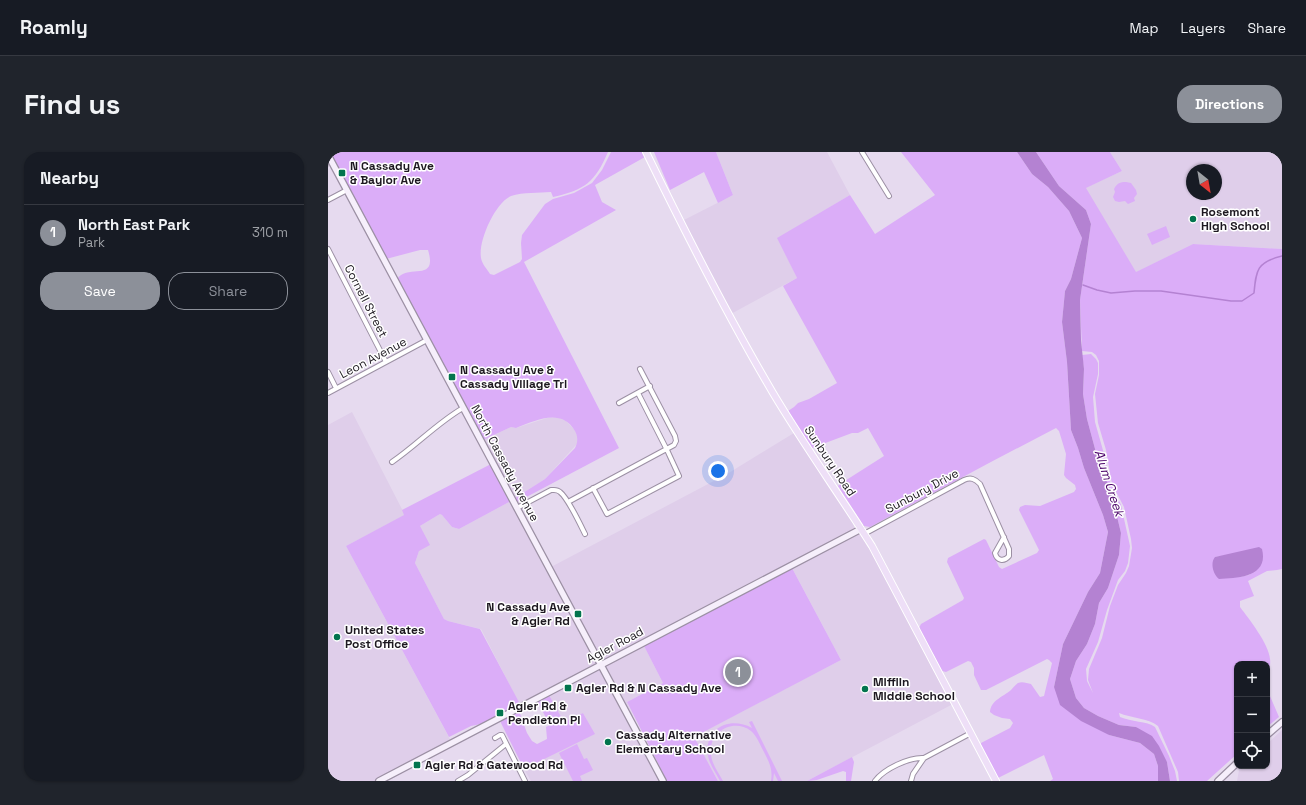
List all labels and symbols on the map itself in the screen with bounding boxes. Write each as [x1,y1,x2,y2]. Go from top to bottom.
place label: N Cassady Ave & Baylor Ave [350,158,434,188]
north arrow [1186,164,1222,200]
marker: N Cassady Ave & Baylor Ave [337,168,347,178]
place label: Rosemont High School [1201,204,1270,234]
marker: Rosemont High School [1188,214,1198,224]
street label: Cornell Street [341,262,391,340]
street label: Leon Avenue [337,334,409,382]
place label: N Cassady Ave & Cassady Village Trl [460,362,567,392]
marker: N Cassady Ave & Cassady Village Trl [447,372,457,382]
street label: North Cassady Avenue [467,402,543,524]
street label: Sunbury Road [801,423,859,499]
water label: Alum Creek [1091,448,1129,521]
your location [708,461,728,481]
street label: Sunbury Drive [883,465,961,517]
place label: N Cassady Ave & Agler Rd [486,599,570,629]
marker: N Cassady Ave & Agler Rd [573,609,583,619]
place label: United States Post Office [345,622,424,652]
street label: Agler Road [584,623,646,667]
marker: United States Post Office [332,632,342,642]
pin: 1 [725,657,751,687]
place label: Mifflin Middle School [873,674,955,704]
place label: Agler Rd & N Cassady Ave [576,680,722,696]
marker: Agler Rd & N Cassady Ave [563,683,573,693]
marker: Mifflin Middle School [860,684,870,694]
place label: Agler Rd & Pendleton Pl [508,698,580,728]
marker: Agler Rd & Pendleton Pl [495,708,505,718]
place label: Cassady Alternative Elementary School [616,727,732,757]
marker: Cassady Alternative Elementary School [603,737,613,747]
place label: Agler Rd & Gatewood Rd [425,757,563,773]
marker: Agler Rd & Gatewood Rd [412,760,422,770]

